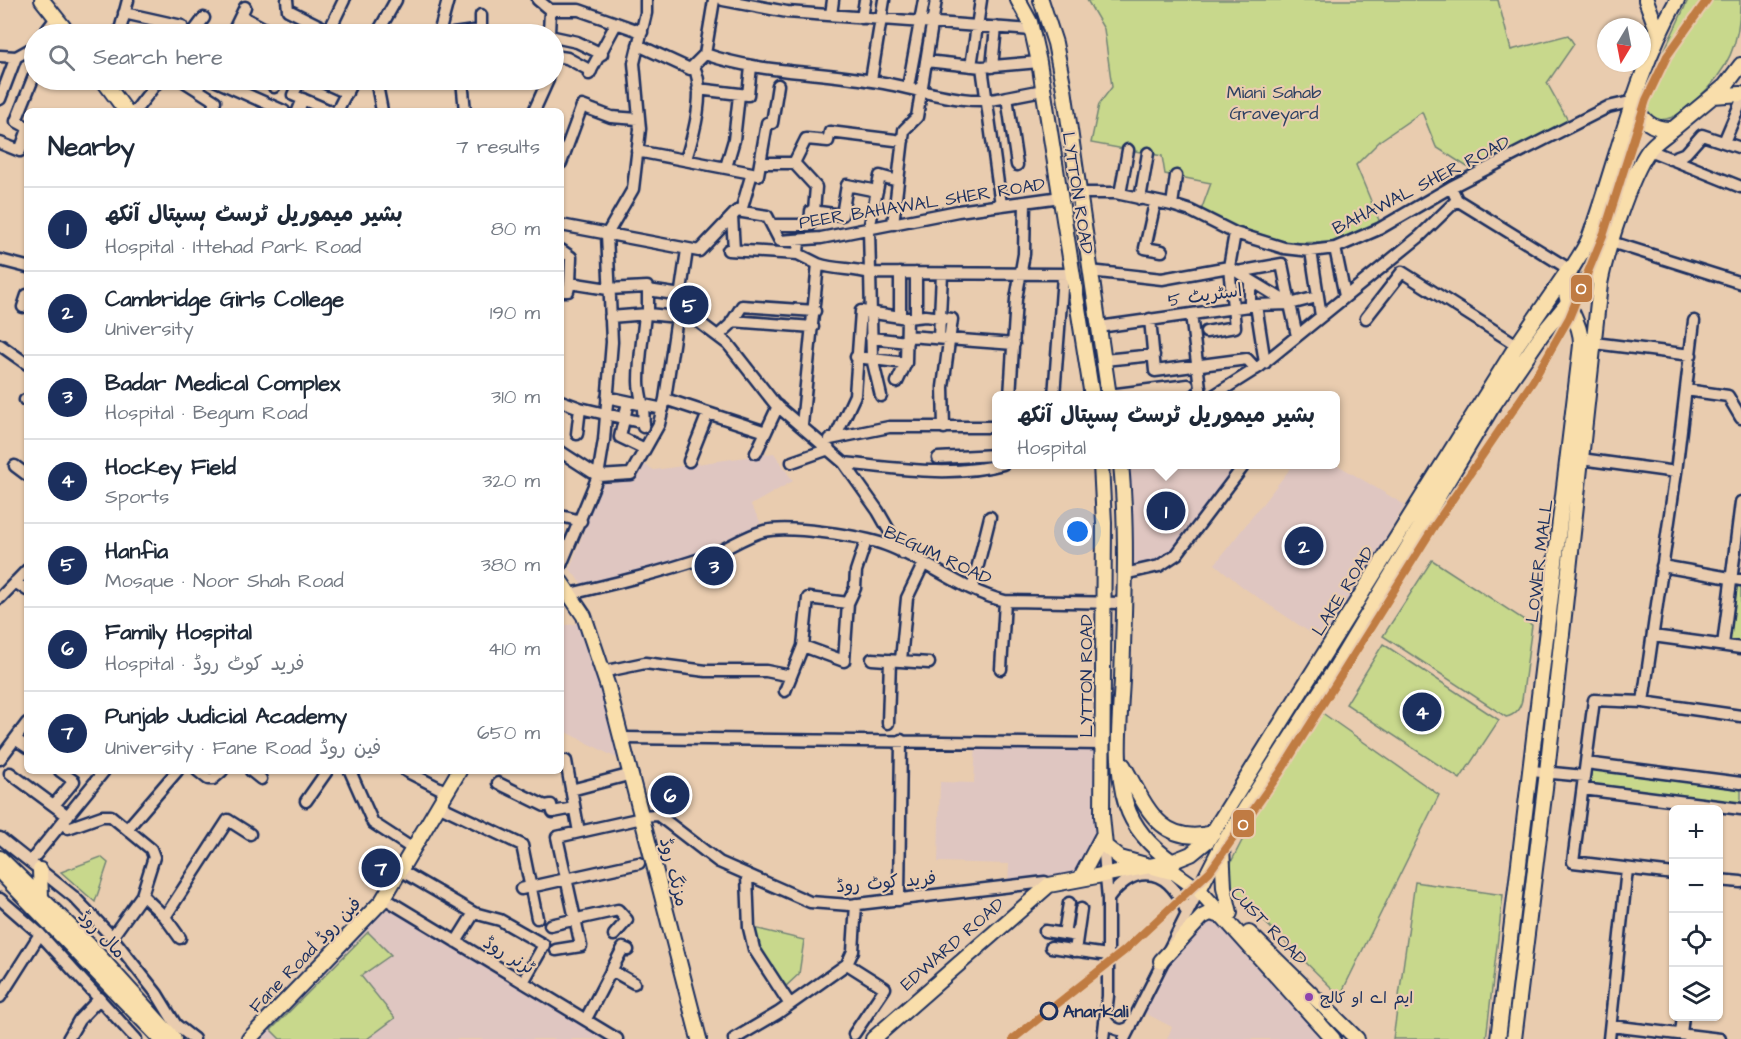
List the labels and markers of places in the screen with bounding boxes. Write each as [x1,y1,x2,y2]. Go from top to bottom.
pin: 5 [670,282,708,328]
pin: 1 [1146,488,1186,534]
pin: 2 [1284,524,1324,568]
pin: 3 [694,544,734,588]
pin: 4 [1402,690,1442,734]
pin: 6 [650,772,690,818]
pin: 7 [362,846,400,890]
place label: ایم اے او کالج [1320,987,1413,1010]
marker: ایم اے او کالج [1303,991,1315,1003]
place label: Anarkali [1063,999,1129,1024]
marker: Anarkali [1040,1002,1058,1020]

